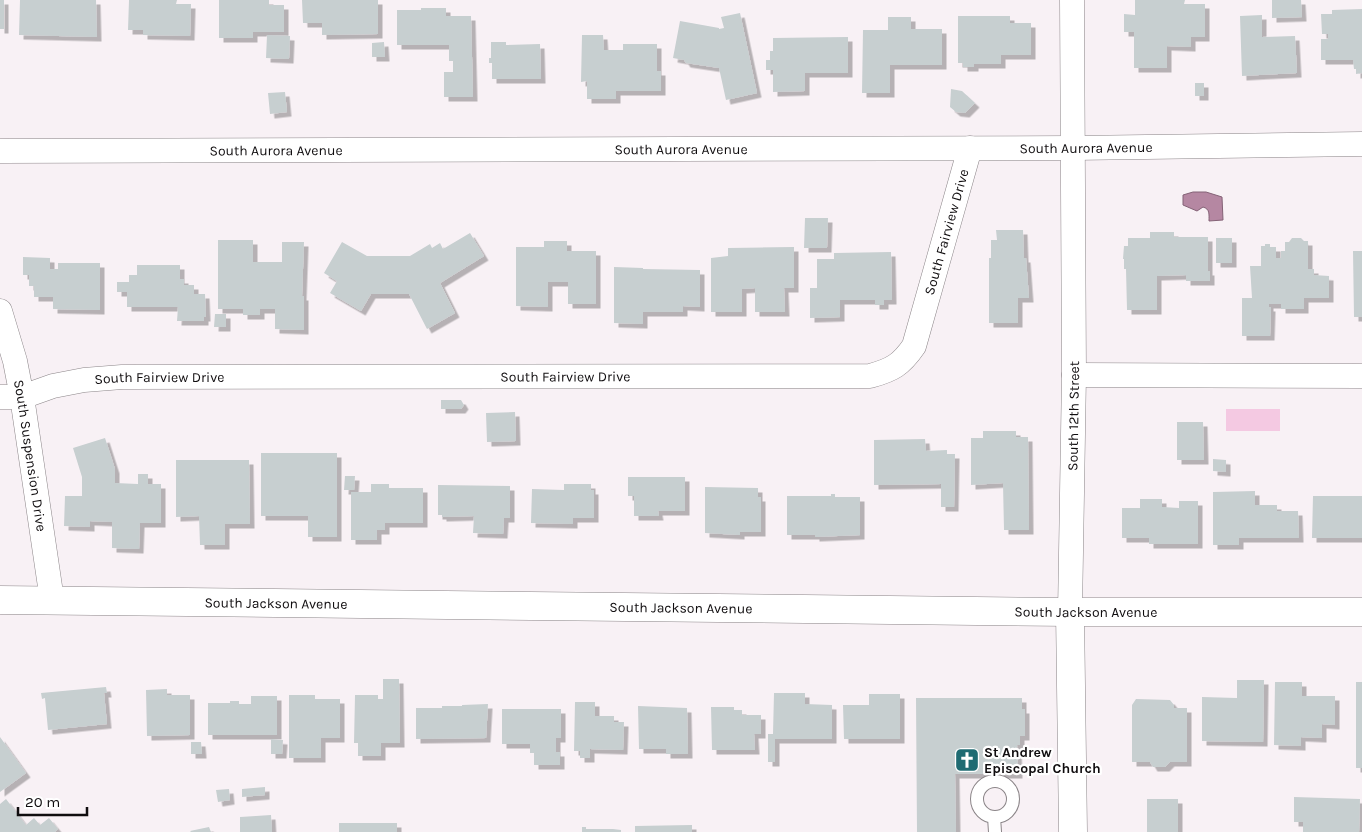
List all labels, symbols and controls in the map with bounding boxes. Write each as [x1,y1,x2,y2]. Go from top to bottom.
street label: South Aurora Avenue [1019,138,1153,157]
street label: South Aurora Avenue [614,140,748,158]
street label: South Aurora Avenue [209,142,343,159]
street label: South Fairview Drive [920,167,972,297]
street label: South 12th Street [1064,361,1083,471]
street label: South Fairview Drive [94,368,225,388]
street label: South Fairview Drive [500,368,631,385]
street label: South Suspension Drive [10,378,50,533]
street label: South Jackson Avenue [204,594,348,612]
street label: South Jackson Avenue [609,598,753,617]
street label: South Jackson Avenue [1014,603,1157,621]
place label: St Andrew Episcopal Church [984,744,1101,777]
church icon: St Andrew Episcopal Church [954,747,980,773]
scale bar [18,784,86,816]
text: 20 m [25,793,60,811]

